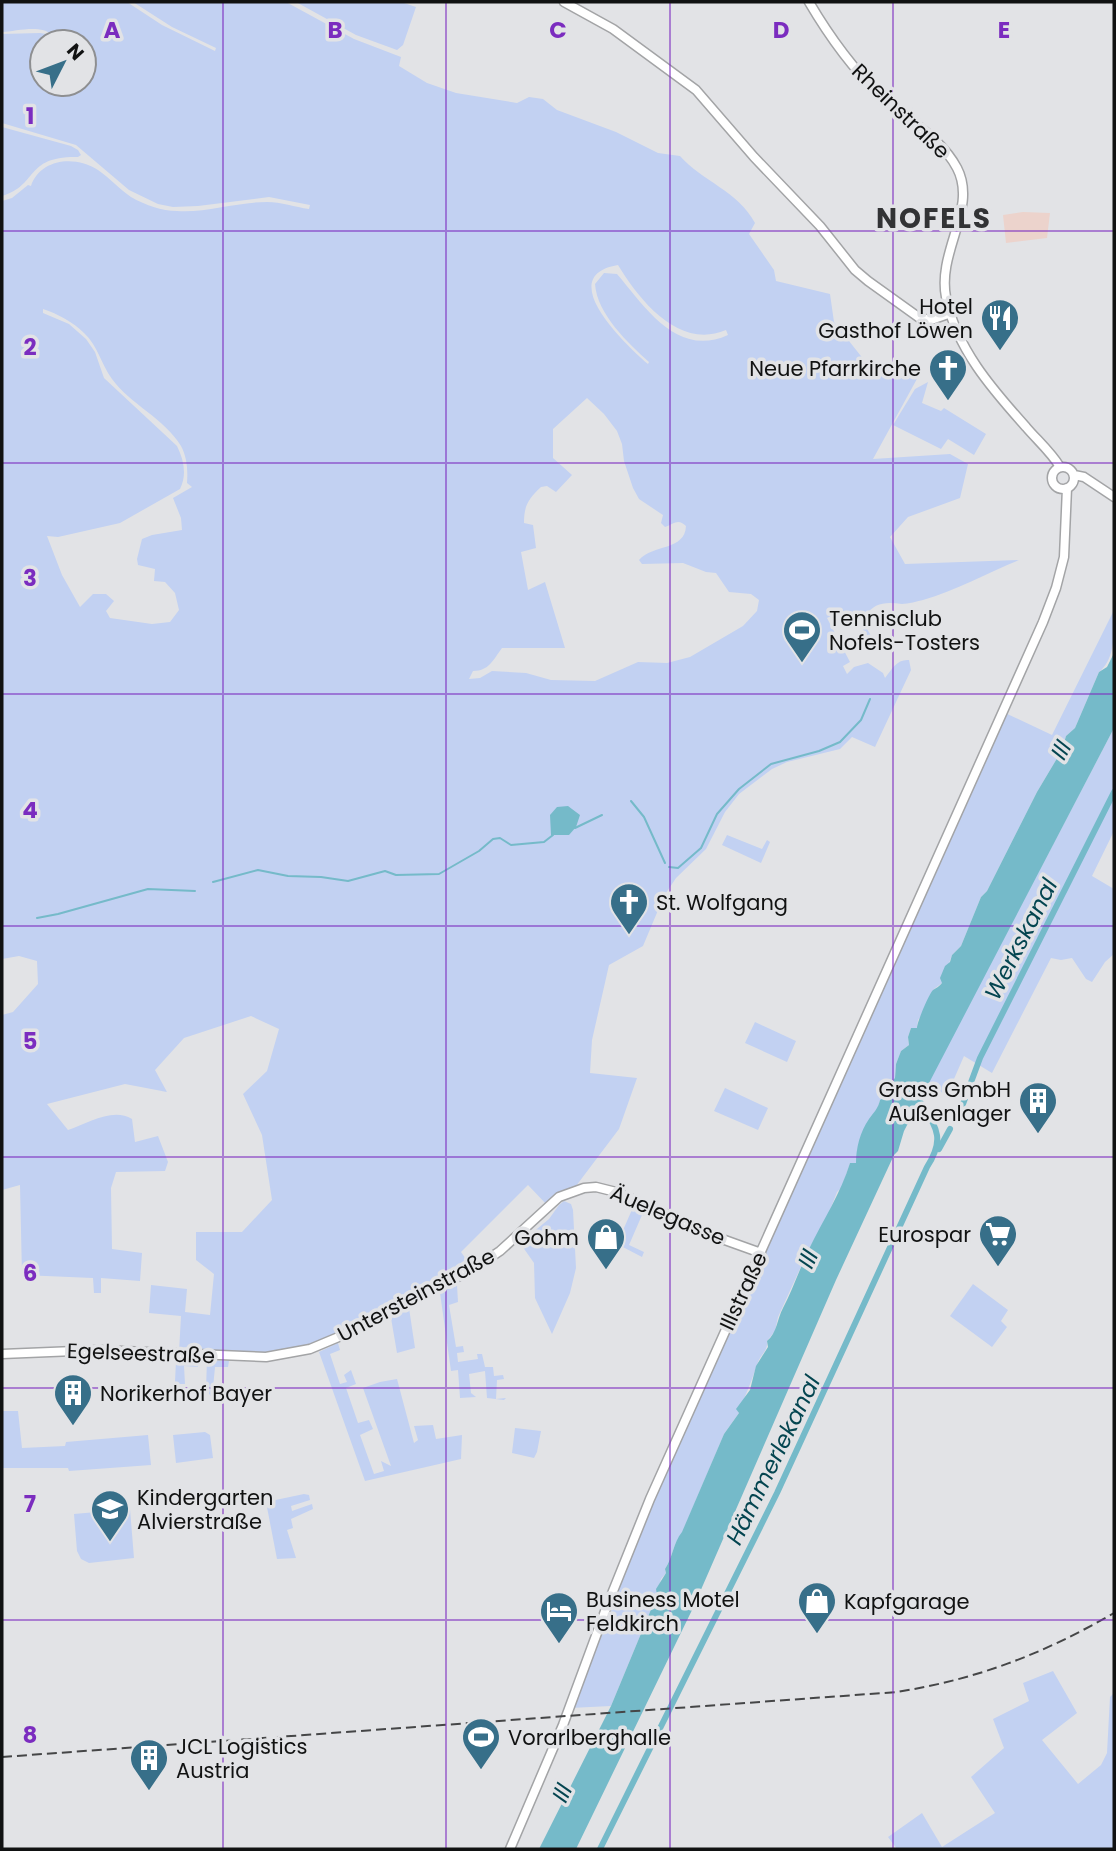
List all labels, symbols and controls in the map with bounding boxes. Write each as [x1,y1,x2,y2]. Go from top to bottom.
text: A [104,14,121,46]
text: B [327,14,343,46]
text: C [549,14,567,46]
text: D [773,14,789,46]
text: E [998,14,1010,46]
north arrow [28,28,98,98]
text: N [60,38,90,66]
street label: Rheinstraße [846,57,956,165]
text: 1 [26,100,34,132]
district label: NOFELS [876,199,992,238]
place label: Hotel Gasthof Löwen [818,292,973,345]
restaurant icon: Hotel Gasthof Löwen [979,297,1021,352]
text: 2 [23,331,37,363]
church icon: Neue Pfarrkirche [927,347,969,402]
place label: Neue Pfarrkirche [749,354,921,383]
text: 3 [23,562,37,594]
place label: Tennisclub Nofels-Tosters [829,604,980,657]
sports icon: Tennisclub Nofels-Tosters [781,609,823,664]
water label: Ill [1043,735,1079,765]
text: 4 [22,794,38,826]
water label: Werkskanal [977,872,1065,1005]
church icon: St. Wolfgang [608,881,650,936]
place label: St. Wolfgang [656,888,788,917]
text: 5 [23,1025,37,1057]
place label: Grass GmbH Außenlager [878,1075,1011,1128]
building icon: Grass GmbH Außenlager [1017,1080,1059,1135]
street label: Äuelegasse [606,1178,730,1252]
supermarket icon: Eurospar [977,1213,1019,1268]
shop icon: Gohm [585,1216,627,1271]
place label: Eurospar [878,1220,971,1249]
place label: Gohm [514,1223,579,1252]
street label: Untersteinstraße [332,1241,500,1349]
water label: Ill [790,1244,826,1273]
street label: Illstraße [712,1247,774,1335]
text: 6 [23,1257,37,1289]
street label: Egelseestraße [66,1336,216,1370]
water label: Hämmerlekanal [718,1370,828,1550]
building icon: Norikerhof Bayer [52,1372,94,1427]
place label: Norikerhof Bayer [100,1379,272,1408]
place label: Kindergarten Alvierstraße [137,1483,274,1536]
text: 7 [24,1488,36,1520]
school or university icon: Kindergarten Alvierstraße [89,1488,131,1543]
shop icon: Kapfgarage [796,1580,838,1635]
place label: Business Motel Feldkirch [586,1585,740,1638]
place label: Kapfgarage [844,1587,970,1616]
hotel icon: Business Motel Feldkirch [538,1590,580,1645]
sports icon: Vorarlberghalle [460,1716,502,1771]
text: 8 [23,1719,37,1751]
place label: Vorarlberghalle [508,1723,671,1752]
place label: JCL Logistics Austria [176,1732,307,1785]
building icon: JCL Logistics Austria [128,1737,170,1792]
water label: Ill [544,1778,580,1807]

